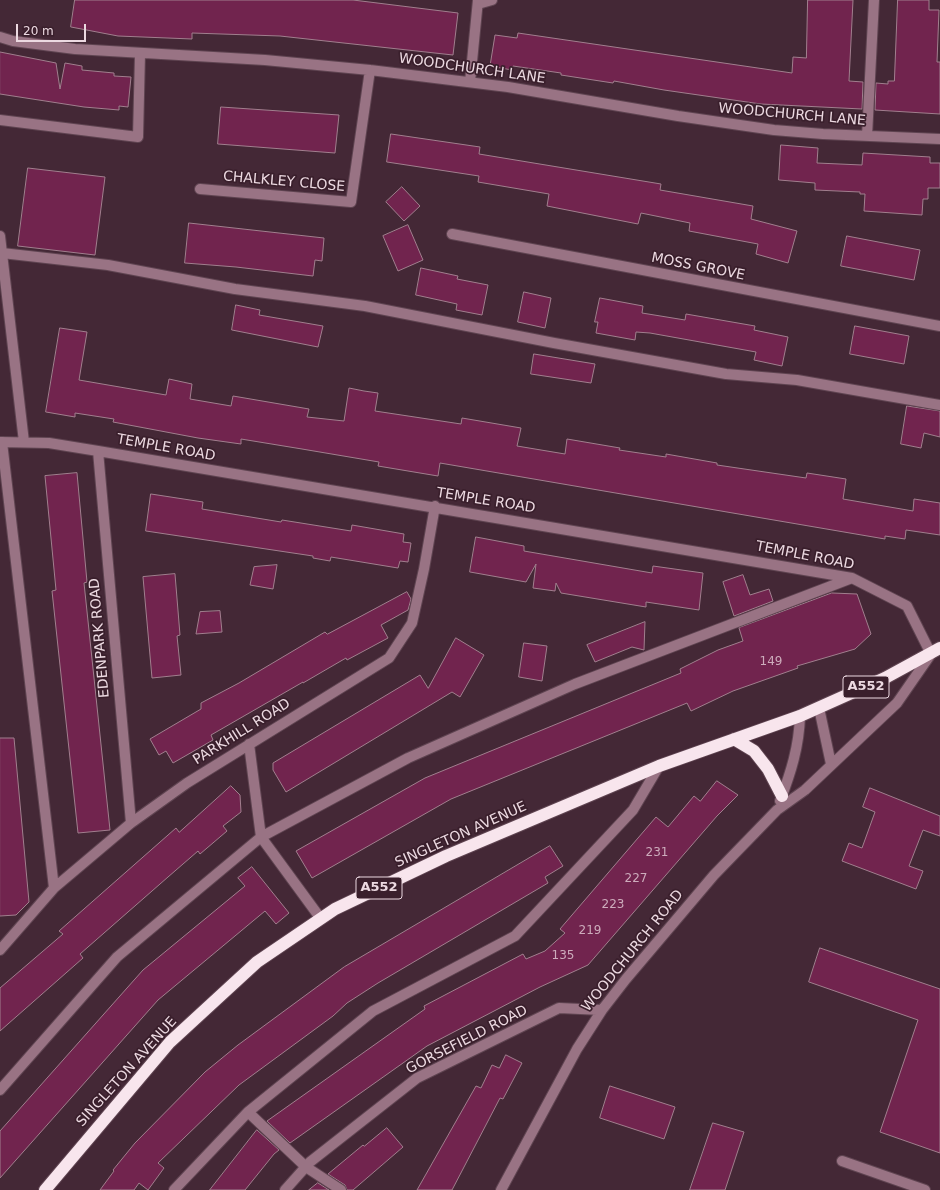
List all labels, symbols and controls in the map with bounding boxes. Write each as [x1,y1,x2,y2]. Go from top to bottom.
scale bar [18,16,88,42]
text: 20 m [23,24,54,38]
street label: WOODCHURCH LANE [398,50,546,88]
street label: WOODCHURCH LANE [718,100,866,130]
street label: CHALKLEY CLOSE [222,168,346,196]
street label: MOSS GROVE [650,250,746,284]
street label: TEMPLE ROAD [115,431,217,465]
street label: TEMPLE ROAD [435,485,537,517]
street label: TEMPLE ROAD [754,538,856,574]
street label: EDENPARK ROAD [86,577,114,699]
house number: 149 [760,655,782,669]
road number: A552 [843,676,889,698]
street label: PARKHILL ROAD [190,695,294,769]
street label: SINGLETON AVENUE [393,798,529,872]
house number: 231 [646,846,668,860]
house number: 227 [625,872,647,886]
road number: A552 [356,877,402,899]
street label: WOODCHURCH ROAD [579,887,687,1015]
house number: 223 [602,898,624,912]
house number: 219 [579,924,601,938]
house number: 135 [552,949,574,963]
street label: GORSEFIELD ROAD [403,1002,531,1078]
street label: SINGLETON AVENUE [73,1014,181,1130]

